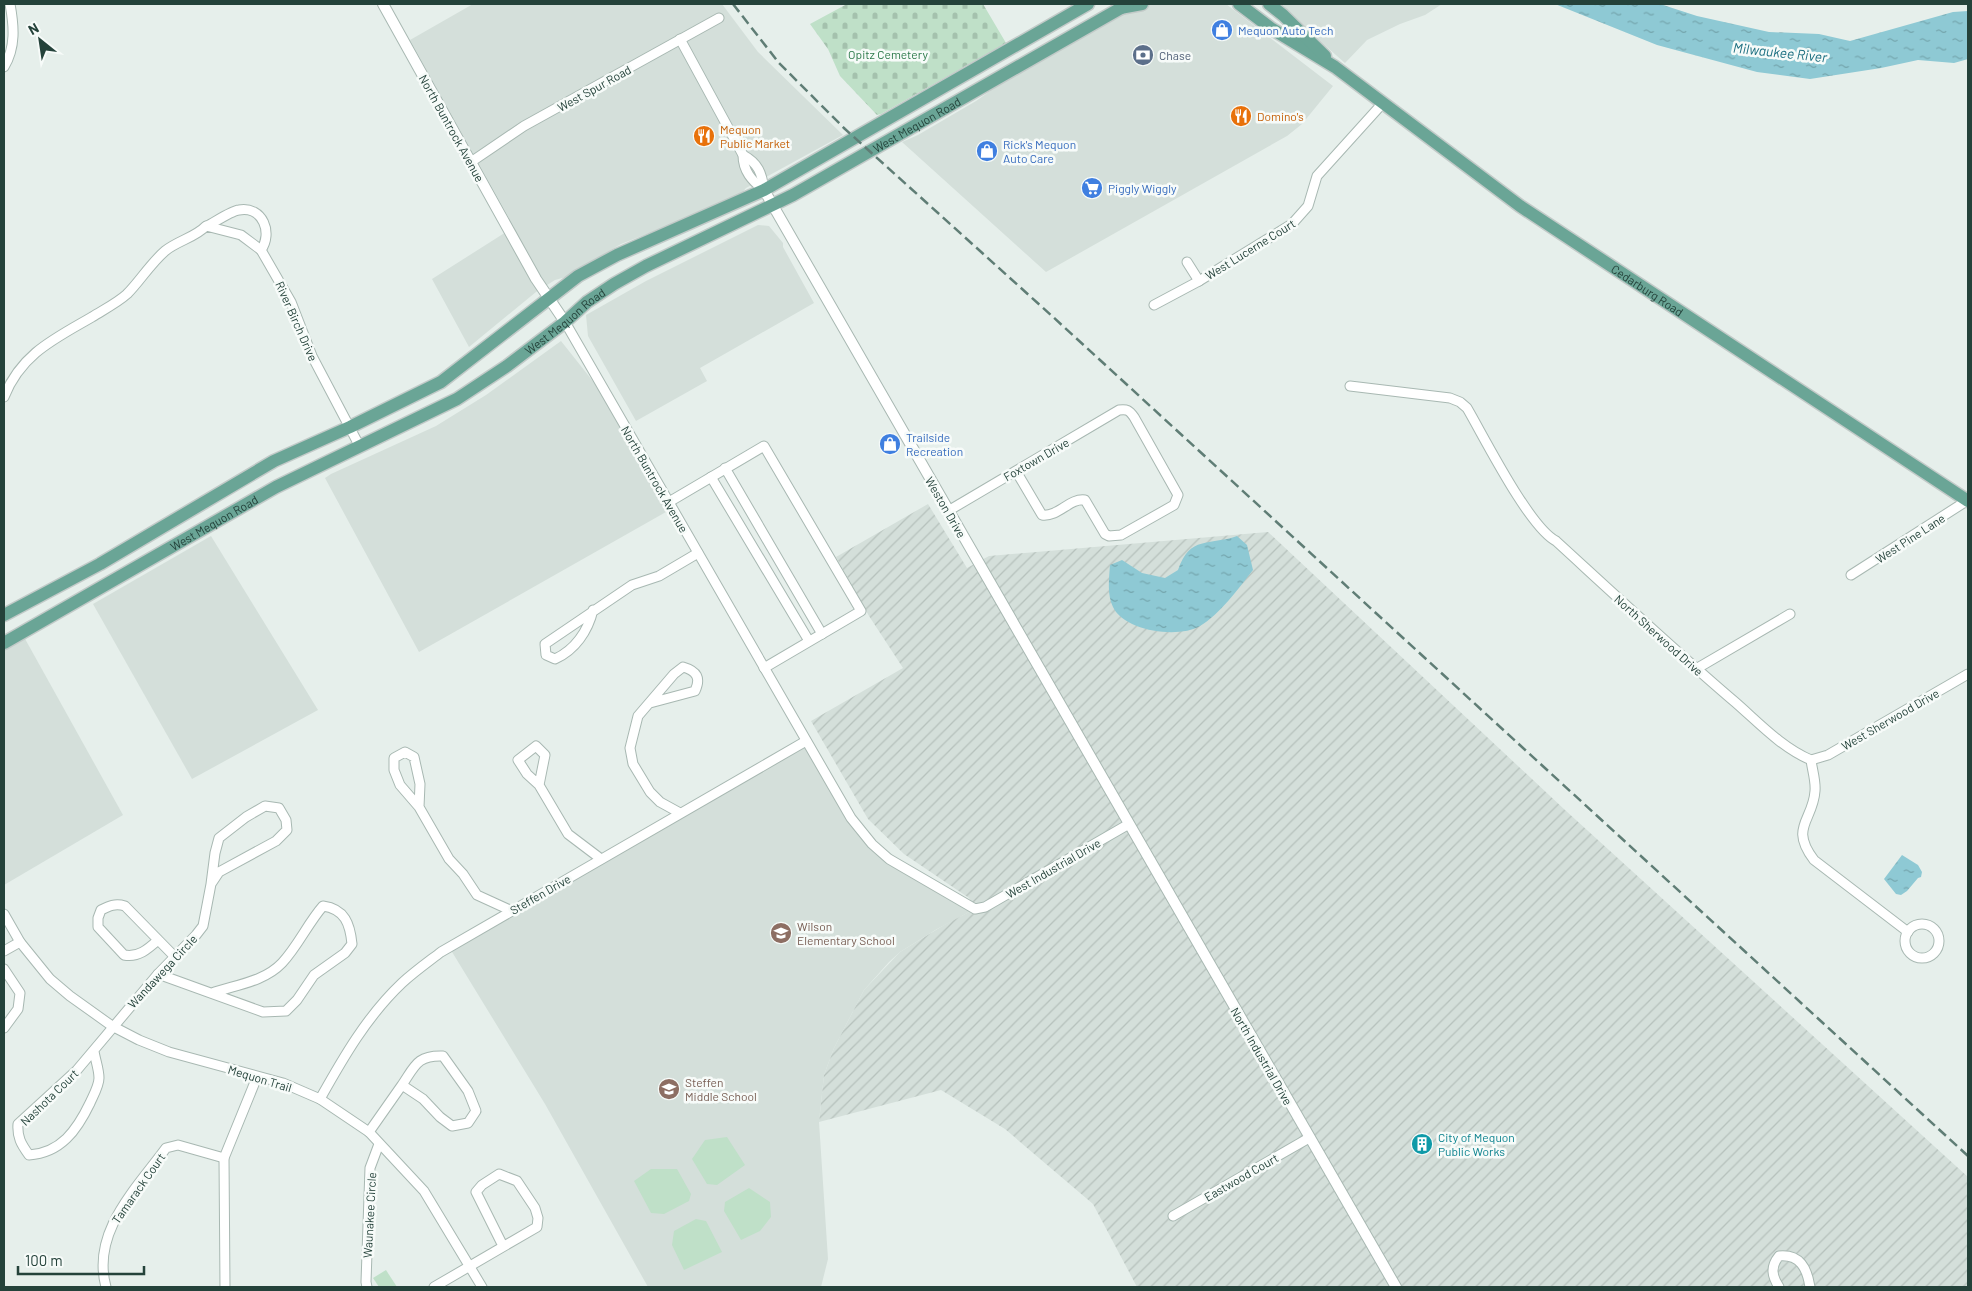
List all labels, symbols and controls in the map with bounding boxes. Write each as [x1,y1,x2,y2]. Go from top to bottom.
north arrow [15,15,65,65]
shop icon: Mequon Auto Tech [1210,18,1234,42]
text: N [25,19,42,38]
place label: Mequon Auto Tech [1238,23,1333,37]
water label: Milwaukee River [1732,39,1829,65]
bank icon: Chase [1131,43,1155,67]
park label: Opitz Cemetery [848,47,928,61]
place label: Chase [1159,48,1191,62]
street label: West Spur Road [555,62,633,114]
street label: North Buntrock Avenue [417,72,487,184]
street label: West Mequon Road [870,94,963,155]
restaurant icon: Domino's [1229,104,1253,128]
place label: Domino's [1257,109,1304,123]
place label: Mequon Public Market [720,122,790,150]
restaurant icon: Mequon Public Market [692,124,716,148]
place label: Rick's Mequon Auto Care [1003,137,1076,165]
shop icon: Rick's Mequon Auto Care [975,139,999,163]
supermarket icon: Piggly Wiggly [1080,176,1104,200]
place label: Piggly Wiggly [1108,181,1177,195]
street label: West Lucerne Court [1202,216,1298,282]
street label: Cedarburg Road [1609,261,1686,319]
street label: River Birch Drive [273,279,321,363]
street label: West Mequon Road [522,285,608,357]
street label: North Buntrock Avenue [619,423,691,535]
place label: Trailside Recreation [906,430,963,458]
shop icon: Trailside Recreation [878,432,902,456]
street label: Foxtown Drive [1001,435,1071,483]
street label: Weston Drive [923,474,969,540]
street label: West Mequon Road [168,492,260,553]
street label: West Pine Lane [1873,510,1947,566]
street label: North Sherwood Drive [1612,592,1706,678]
street label: West Sherwood Drive [1839,685,1941,753]
street label: West Industrial Drive [1003,835,1103,901]
street label: Steffen Drive [507,871,573,917]
place label: Wilson Elementary School [797,919,895,947]
school or university icon: Wilson Elementary School [769,921,793,945]
street label: Wandawega Circle [125,932,199,1010]
street label: North Industrial Drive [1228,1005,1296,1107]
street label: Mequon Trail [226,1062,294,1094]
street label: Nashota Court [17,1066,81,1128]
place label: Steffen Middle School [685,1075,757,1103]
school or university icon: Steffen Middle School [657,1077,681,1101]
place label: City of Mequon Public Works [1438,1130,1515,1158]
building icon: City of Mequon Public Works [1410,1132,1434,1156]
street label: Tamarack Court [108,1150,168,1226]
street label: Eastwood Court [1201,1150,1281,1204]
street label: Waunakee Circle [360,1172,378,1258]
scale bar [18,1244,144,1276]
text: 100 m [25,1251,63,1269]

